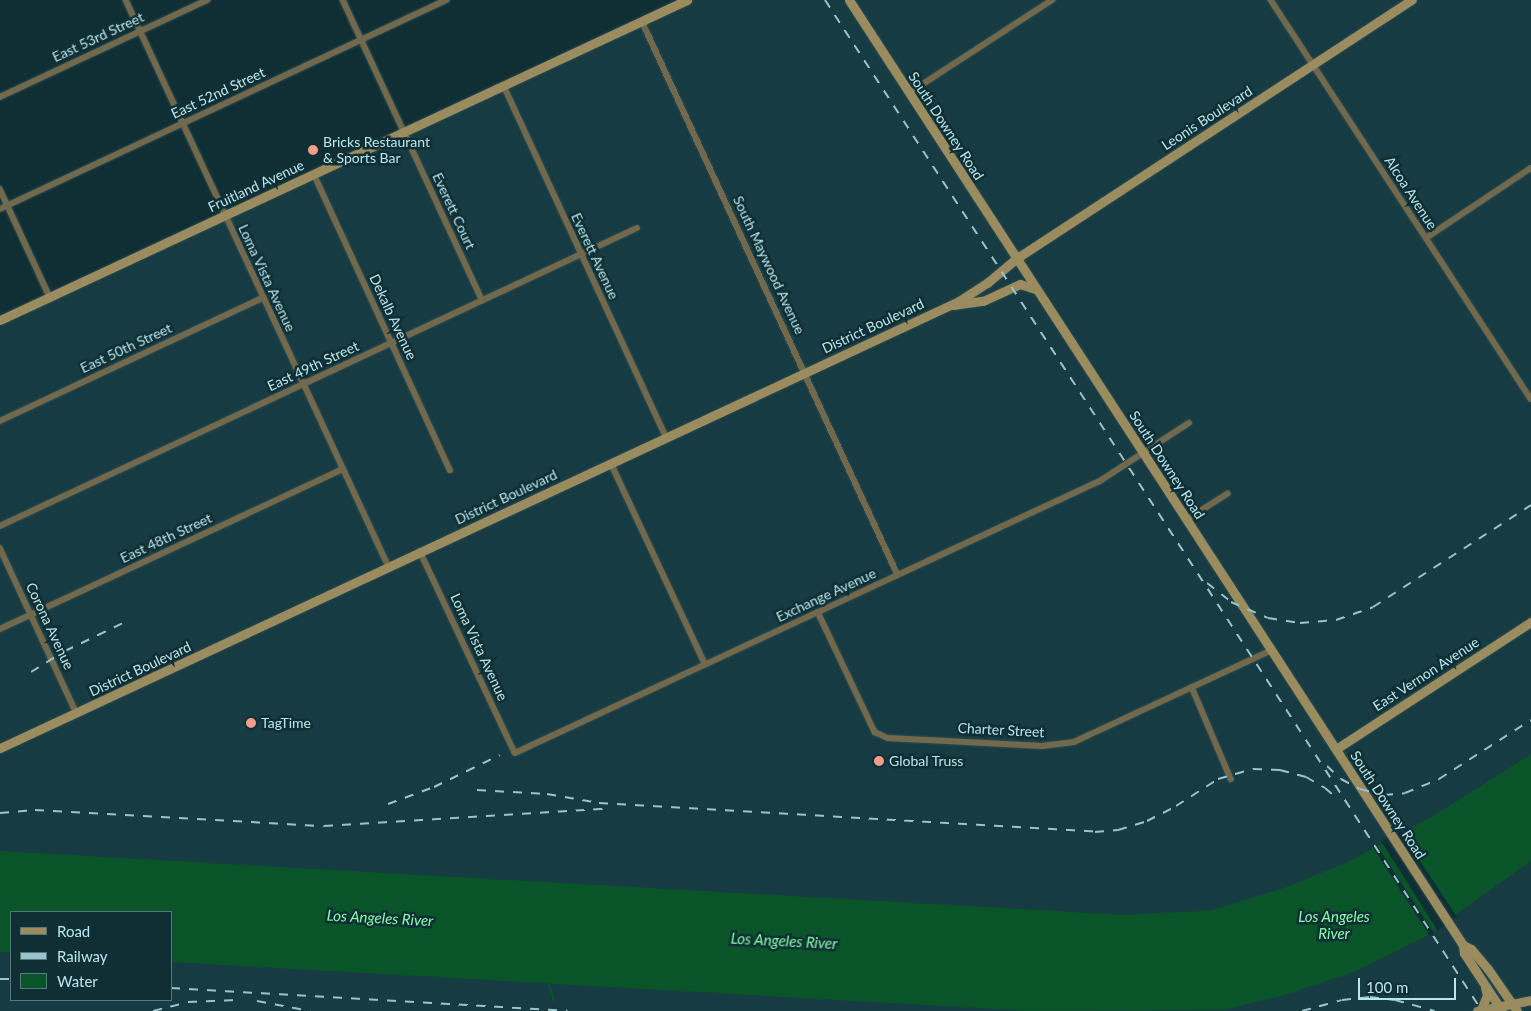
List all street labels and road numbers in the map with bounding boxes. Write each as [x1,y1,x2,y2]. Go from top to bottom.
street label: East 53rd Street [50,8,146,66]
street label: East 52nd Street [168,64,268,122]
street label: South Downey Road [905,69,987,183]
street label: Leonis Boulevard [1159,82,1255,154]
street label: Alcoa Avenue [1381,153,1441,233]
street label: Fruitland Avenue [205,156,307,216]
street label: Everett Court [429,170,479,252]
street label: South Maywood Avenue [729,193,809,337]
street label: Everett Avenue [568,210,622,302]
street label: Loma Vista Avenue [235,221,299,335]
street label: Dekalb Avenue [366,271,420,363]
street label: District Boulevard [819,295,927,357]
street label: East 50th Street [78,319,174,377]
street label: East 49th Street [265,337,361,395]
street label: South Downey Road [1126,408,1208,522]
street label: District Boulevard [452,466,560,528]
street label: East 48th Street [118,509,214,567]
street label: Exchange Avenue [773,564,879,626]
street label: Corona Avenue [22,580,78,672]
street label: Loma Vista Avenue [447,590,511,704]
street label: East Vernon Avenue [1369,633,1483,715]
street label: District Boulevard [86,638,194,700]
street label: Charter Street [957,719,1045,741]
street label: South Downey Road [1347,748,1429,862]

